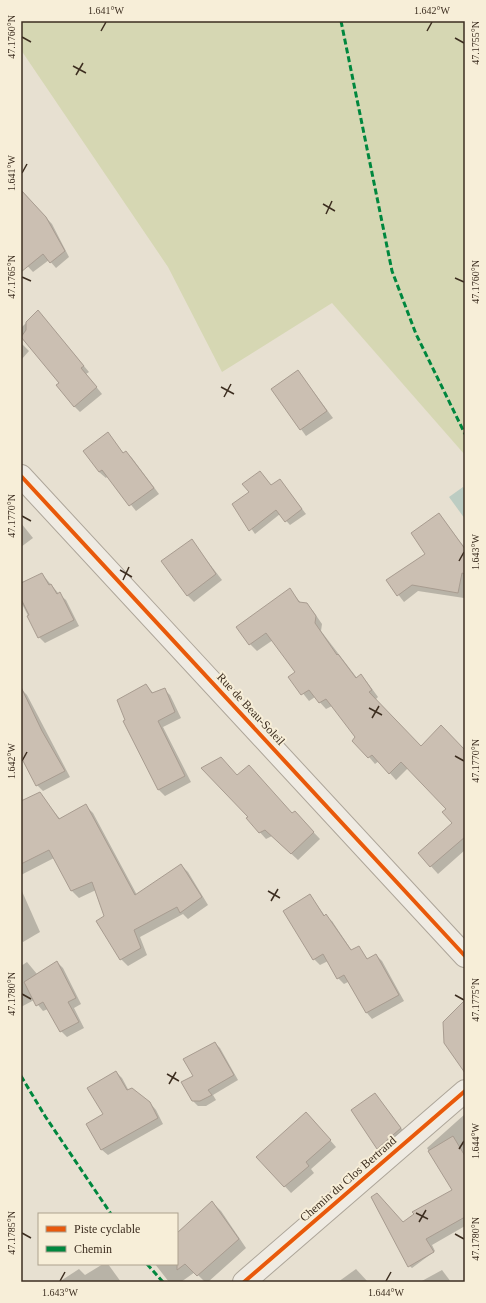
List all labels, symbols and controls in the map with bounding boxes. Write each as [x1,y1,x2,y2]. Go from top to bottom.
text: 1.641°W [88,5,125,16]
text: 1.642°W [414,5,451,16]
text: 47.1760°N [6,15,17,59]
text: 47.1755°N [470,21,481,65]
text: 1.641°W [6,154,17,191]
text: 47.1765°N [6,255,17,299]
text: 47.1760°N [470,260,481,304]
text: 47.1770°N [6,494,17,538]
text: 1.643°W [470,533,481,570]
street label: Rue de Beau-Soleil [214,670,288,748]
text: 47.1770°N [470,739,481,783]
text: 1.642°W [6,742,17,779]
text: 47.1780°N [6,972,17,1016]
text: 47.1775°N [470,978,481,1022]
text: 1.644°W [470,1122,481,1159]
street label: Chemin du Clos Bertrand [297,1133,399,1225]
text: 47.1785°N [6,1211,17,1255]
legend [38,1213,178,1265]
text: 47.1780°N [470,1217,481,1261]
text: Piste cyclable [74,1222,140,1236]
text: Chemin [74,1242,112,1256]
text: 1.643°W [42,1287,79,1298]
text: 1.644°W [368,1287,405,1298]

